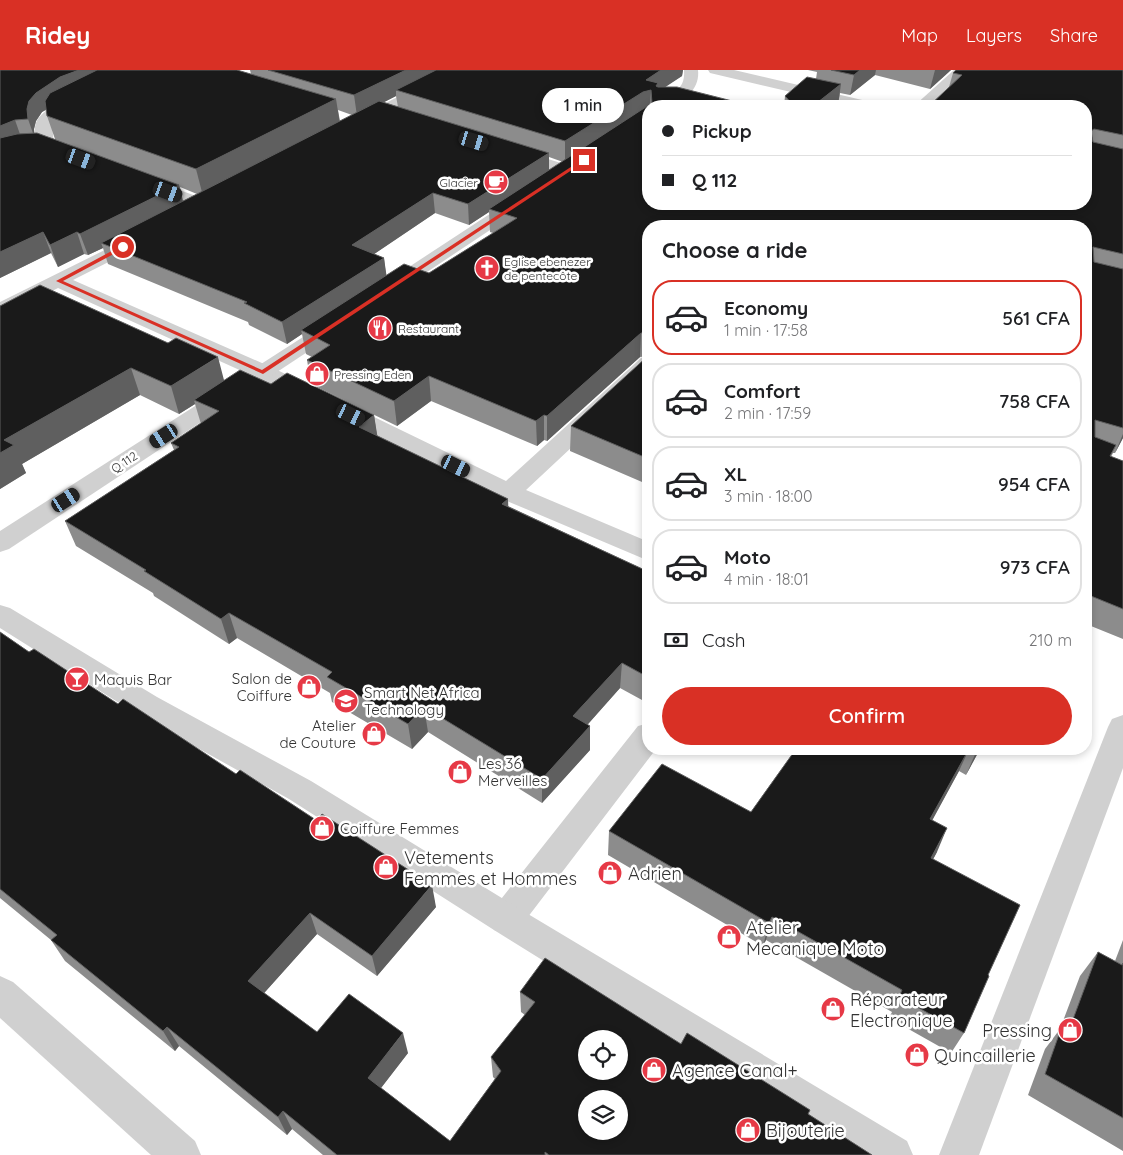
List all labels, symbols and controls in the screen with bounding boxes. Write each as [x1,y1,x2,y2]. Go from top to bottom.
text: Ridey [25,20,90,50]
text: Map [901,24,938,47]
text: Layers [966,24,1022,47]
text: Share [1050,24,1098,47]
callout: 1 min [543,88,625,122]
text: 1 min [564,95,602,115]
text: Pickup [692,119,752,143]
car [457,129,490,153]
car [64,147,97,171]
route end [573,149,595,171]
text: Q 112 [692,168,737,192]
cafe icon: Glacier [483,169,509,195]
place label: Glacier [439,175,478,190]
car [151,180,184,204]
route start [112,236,134,258]
text: Choose a ride [662,236,807,264]
place label: Eglise ebenezer de pentecôte [504,254,591,283]
church icon: Eglise ebenezer de pentecôte [474,255,500,281]
icon: car [664,295,709,340]
text: Economy [724,296,808,320]
text: 561 CFA [1002,306,1070,330]
restaurant icon: Restaurant [367,315,393,341]
text: 1 min · 17:58 [724,320,808,340]
place label: Restaurant [398,321,459,336]
shop icon: Pressing Eden [304,361,330,387]
place label: Pressing Eden [334,367,412,382]
icon: car [664,378,709,423]
text: Comfort [724,379,801,403]
text: 758 CFA [999,389,1070,413]
car [334,402,367,428]
text: 2 min · 17:59 [724,403,811,423]
car [147,422,180,450]
street label: Q 112 [108,448,140,476]
car [439,453,472,479]
icon: car [664,461,709,506]
text: XL [724,462,747,486]
text: 954 CFA [998,472,1070,496]
car [49,486,82,514]
text: 3 min · 18:00 [724,486,812,506]
icon: car [664,544,709,589]
text: Moto [724,545,771,569]
text: 973 CFA [1000,555,1070,579]
text: 4 min · 18:01 [724,569,809,589]
icon: cash [662,626,690,654]
text: Cash [702,628,746,652]
text: 210 m [1029,630,1072,650]
bar icon: Maquis Bar [64,666,90,692]
place label: Salon de Coiffure [232,669,292,705]
place label: Maquis Bar [94,670,172,689]
shop icon: Salon de Coiffure [296,674,322,700]
place label: Smart Net Africa Technology [364,683,480,719]
button: Confirm [662,687,1072,745]
school or university icon: Smart Net Africa Technology [333,688,359,714]
place label: Atelier de Couture [279,716,356,752]
shop icon: Atelier de Couture [361,721,387,747]
place label: Les 36 Merveilles [478,754,547,790]
shop icon: Les 36 Merveilles [447,759,473,785]
shop icon: Coiffure Femmes [309,815,335,841]
place label: Coiffure Femmes [340,819,459,838]
place label: Vetements Femmes et Hommes [404,846,577,890]
shop icon: Vetements Femmes et Hommes [373,854,399,880]
shop icon: Adrien [597,860,623,886]
place label: Adrien [628,862,682,885]
place label: Atelier Mecanique Moto [746,916,884,960]
shop icon: Atelier Mecanique Moto [716,924,742,950]
place label: Réparateur Electronique [850,988,953,1032]
shop icon: Réparateur Electronique [820,996,846,1022]
shop icon: Pressing [1057,1017,1083,1043]
place label: Pressing [982,1019,1052,1042]
map controls [578,1030,628,1140]
button: locate [578,1030,628,1080]
shop icon: Quincaillerie [904,1042,930,1068]
place label: Quincaillerie [934,1044,1036,1067]
shop icon: Agence Canal+ [641,1057,667,1083]
place label: Agence Canal+ [672,1059,798,1082]
button: layers [578,1090,628,1140]
shop icon: Bijouterie [735,1117,761,1143]
place label: Bijouterie [766,1119,845,1142]

